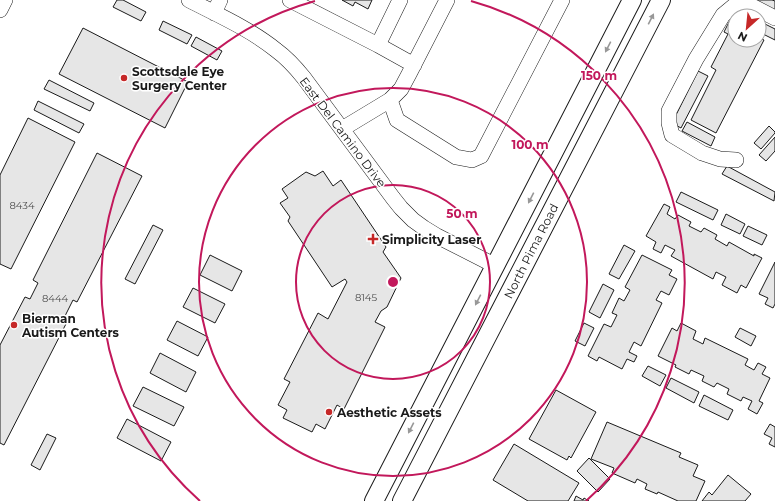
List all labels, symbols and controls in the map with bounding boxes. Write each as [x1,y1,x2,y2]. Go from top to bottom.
north arrow [727,8,767,48]
one-way arrow [648,13,654,24]
text: N [735,29,750,45]
one-way arrow [605,41,611,53]
place label: Scottsdale Eye Surgery Center [132,64,227,93]
text: 150 m [581,68,617,83]
marker: Scottsdale Eye Surgery Center [119,73,129,83]
street label: East Del Camino Drive [297,74,389,190]
text: 100 m [512,137,548,152]
one-way arrow [527,192,534,203]
house number: 8434 [9,199,35,212]
street label: North Pima Road [501,201,561,301]
text: 50 m [446,206,478,221]
place label: Simplicity Laser [382,232,481,247]
marker: Simplicity Laser [367,233,379,245]
centre of rings [386,275,400,289]
house number: 8145 [355,291,377,304]
house number: 8444 [42,292,68,305]
one-way arrow [474,294,481,306]
place label: Bierman Autism Centers [21,311,120,340]
marker: Bierman Autism Centers [9,320,19,330]
place label: Aesthetic Assets [336,405,442,420]
marker: Aesthetic Assets [324,407,334,417]
one-way arrow [408,422,415,434]

